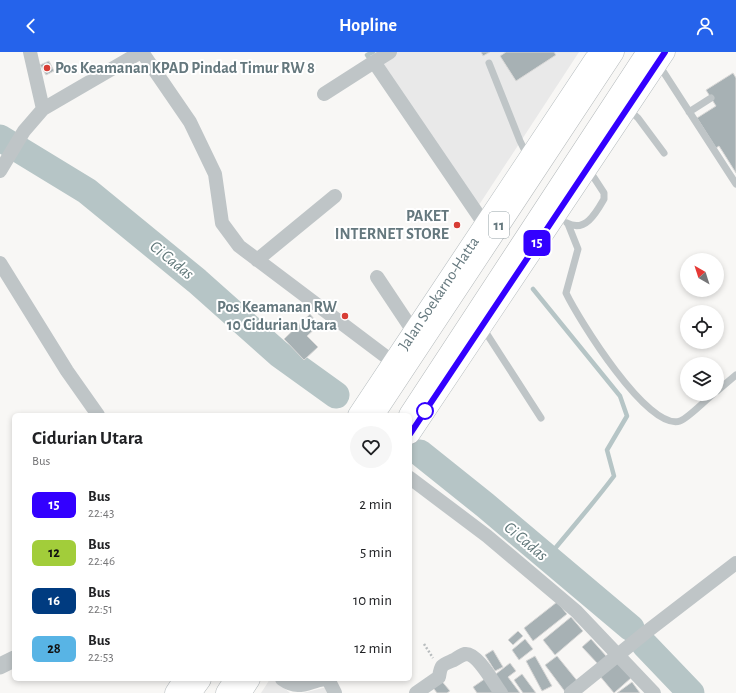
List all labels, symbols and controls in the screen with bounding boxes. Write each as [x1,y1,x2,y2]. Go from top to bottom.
icon: back [20,15,42,37]
icon: person [694,15,716,37]
text: Hopline [339,17,397,35]
place label: Pos Keamanan KPAD Pindad Timur RW 8 [55,60,315,76]
marker: Pos Keamanan KPAD Pindad Timur RW 8 [42,63,52,73]
place label: PAKET INTERNET STORE [335,208,449,242]
road number: 11 [489,212,509,238]
marker: PAKET INTERNET STORE [452,220,462,230]
line badge: 15 [519,230,555,256]
street label: Jalan Soekarno-Hatta [396,234,482,353]
text: 15 [531,236,543,250]
water label: Ci Cadas [147,237,198,283]
north arrow [680,253,724,297]
map controls [680,253,724,401]
place label: Pos Keamanan RW 10 Cidurian Utara [217,299,338,333]
button: locate [680,305,724,349]
marker: Pos Keamanan RW 10 Cidurian Utara [340,311,350,321]
button: layers [680,357,724,401]
unlabelled marker [416,402,434,420]
button: heart [350,426,392,468]
text: Cidurian Utara [32,429,143,448]
text: Bus [32,455,50,468]
text: Bus [88,489,110,504]
text: 2 min [359,497,392,512]
text: 15 [48,498,60,512]
text: 22:43 [88,507,114,520]
water label: Ci Cadas [501,518,551,564]
text: Bus [88,537,110,552]
text: 5 min [360,545,392,560]
text: 12 [48,546,60,560]
text: 22:46 [88,555,115,568]
text: Bus [88,585,110,600]
text: 10 min [353,593,392,608]
text: 16 [48,594,60,608]
text: 22:51 [88,603,113,616]
text: Bus [88,633,110,648]
text: 12 min [354,641,392,656]
text: 28 [47,642,61,656]
text: 22:53 [88,651,114,664]

